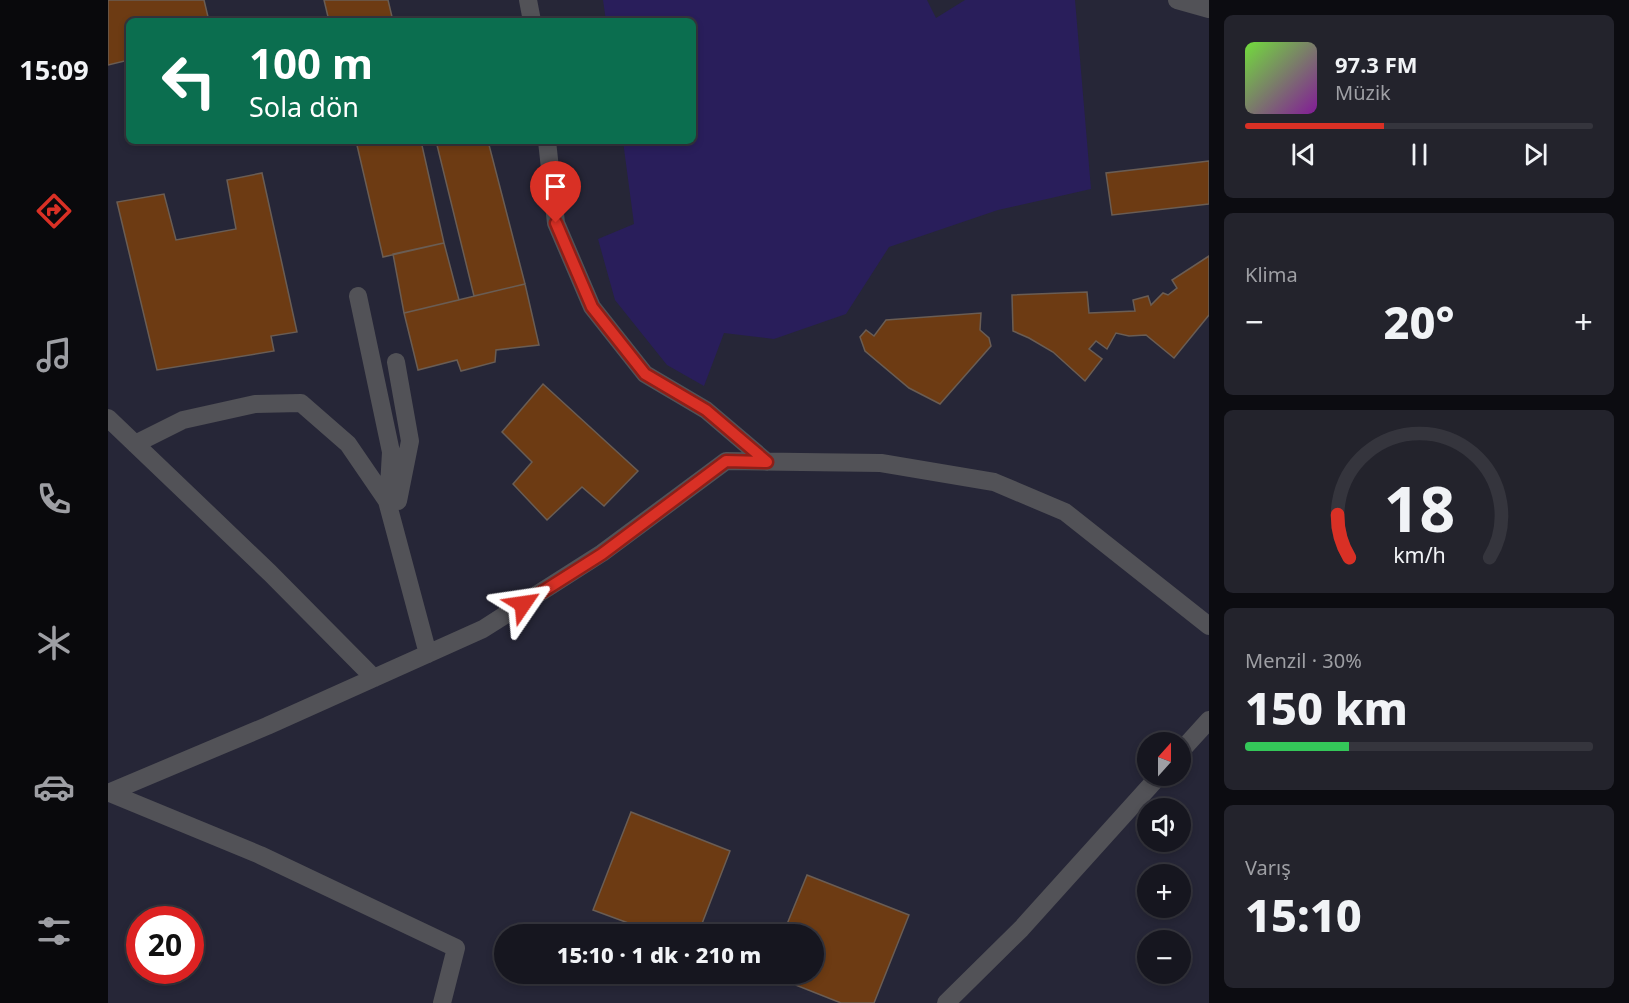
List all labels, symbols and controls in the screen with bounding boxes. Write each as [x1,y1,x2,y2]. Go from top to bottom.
text: 100 m [249,34,373,91]
icon: left [150,42,228,120]
text: 97.3 FM [1335,49,1417,79]
text: 15:09 [19,51,89,88]
text: Müzik [1335,79,1391,106]
text: Sola dön [249,88,359,125]
icon: previous [1287,138,1320,171]
icon: pause [1403,138,1436,171]
icon: next [1519,138,1552,171]
pin [530,161,581,223]
icon: arrive [539,170,572,203]
icon: directions [33,190,75,232]
text: Klima [1245,261,1298,288]
text: 20° [1383,291,1455,352]
text: − [1245,299,1264,344]
text: + [1574,299,1593,344]
icon: music [33,334,75,376]
text: 18 [1383,466,1455,551]
icon: phone [33,478,75,520]
text: km/h [1393,541,1445,570]
position arrow [491,572,555,636]
icon: climate [33,622,75,664]
text: Menzil · 30% [1245,647,1362,674]
text: 150 km [1245,677,1408,738]
north arrow [1137,732,1191,786]
map controls [1137,732,1191,984]
icon: car [33,766,75,808]
button: sound [1137,798,1191,852]
text: Varış [1245,854,1291,881]
button: + [1137,864,1191,918]
text: 15:10 [1245,884,1362,945]
speed limit sign: 20 [126,906,204,984]
icon: filters [33,910,75,952]
button: − [1137,930,1191,984]
text: 15:10 · 1 dk · 210 m [557,939,761,969]

